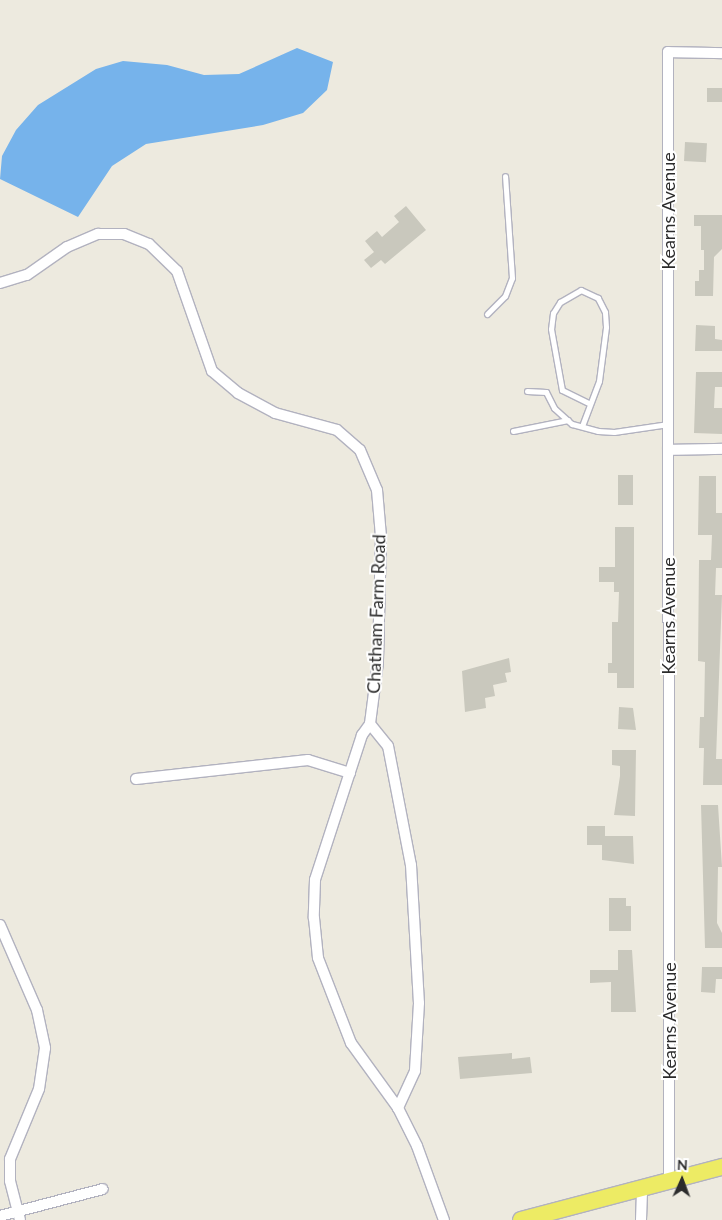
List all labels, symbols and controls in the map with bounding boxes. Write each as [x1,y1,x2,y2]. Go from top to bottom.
street label: Kearns Avenue [657,152,679,270]
street label: Chatham Farm Road [362,534,390,694]
street label: Kearns Avenue [657,557,679,675]
street label: Kearns Avenue [658,962,680,1080]
north arrow [657,1155,707,1205]
text: N [677,1156,688,1173]

